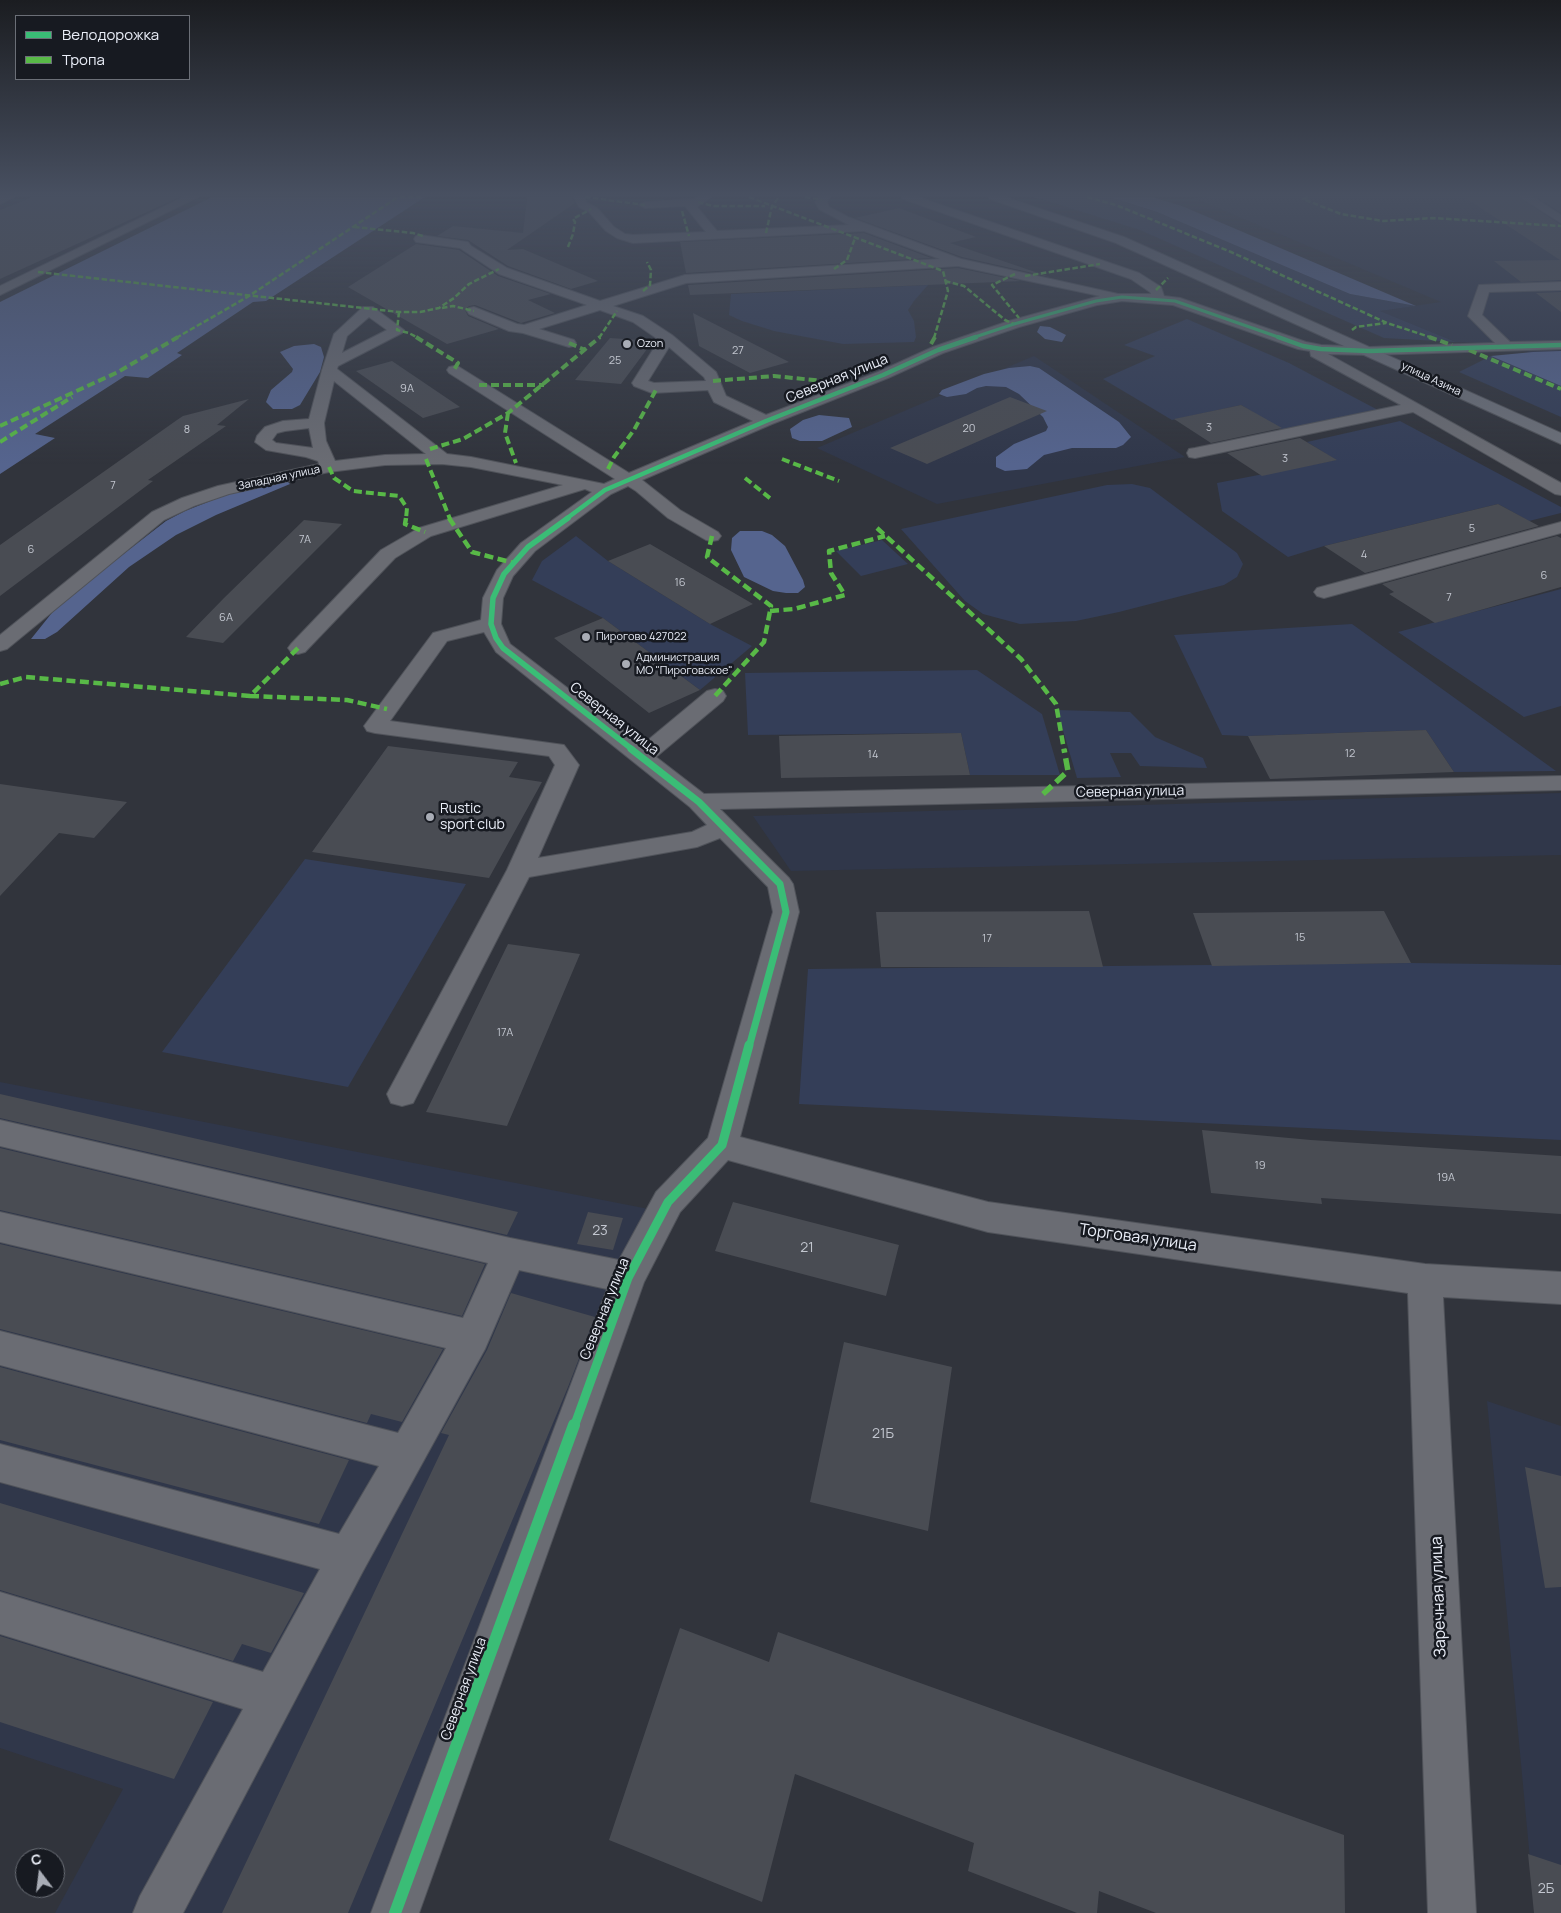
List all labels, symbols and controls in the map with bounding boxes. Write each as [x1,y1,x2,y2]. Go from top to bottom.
legend [15,15,190,80]
text: Велодорожка [62,24,159,45]
text: Тропа [62,49,105,70]
place label: Ozon [637,337,663,351]
marker: Ozon [621,338,633,350]
house number: 27 [732,344,744,358]
street label: Северная улица [784,351,890,407]
house number: 25 [609,354,621,368]
street label: улица Азина [1399,359,1463,399]
house number: 9А [400,382,414,396]
house number: 3 [1206,421,1212,435]
house number: 20 [963,422,975,436]
house number: 8 [184,423,190,437]
house number: 3 [1282,452,1288,466]
street label: Западная улица [237,463,321,493]
house number: 7 [110,479,116,493]
house number: 5 [1469,522,1475,536]
house number: 7А [299,533,311,547]
house number: 6 [28,543,34,557]
house number: 4 [1361,548,1367,562]
house number: 6 [1541,569,1547,583]
house number: 16 [674,576,686,590]
house number: 7 [1446,591,1452,605]
house number: 6А [219,611,233,625]
place label: Пирогово 427022 [596,630,687,644]
marker: Пирогово 427022 [580,631,592,643]
place label: Администрация МО "Пироговское" [636,651,733,677]
marker: Администрация МО "Пироговское" [620,658,632,670]
street label: Северная улица [566,679,662,759]
house number: 12 [1345,747,1355,761]
house number: 14 [868,748,878,762]
street label: Северная улица [1076,783,1184,801]
place label: Rustic sport club [440,801,505,834]
marker: Rustic sport club [424,811,436,823]
house number: 15 [1295,931,1305,945]
house number: 17 [982,932,992,946]
house number: 17А [497,1026,513,1040]
house number: 19 [1254,1159,1266,1173]
house number: 19А [1437,1171,1455,1185]
street label: Торговая улица [1078,1220,1198,1256]
house number: 23 [592,1223,608,1239]
house number: 21 [800,1240,814,1256]
street label: Северная улица [577,1256,633,1362]
house number: 21Б [872,1426,894,1442]
street label: Заречная улица [1427,1536,1451,1658]
street label: Северная улица [438,1635,490,1743]
north arrow [15,1848,65,1898]
text: С [29,1848,44,1870]
house number: 2Б [1538,1881,1554,1897]

